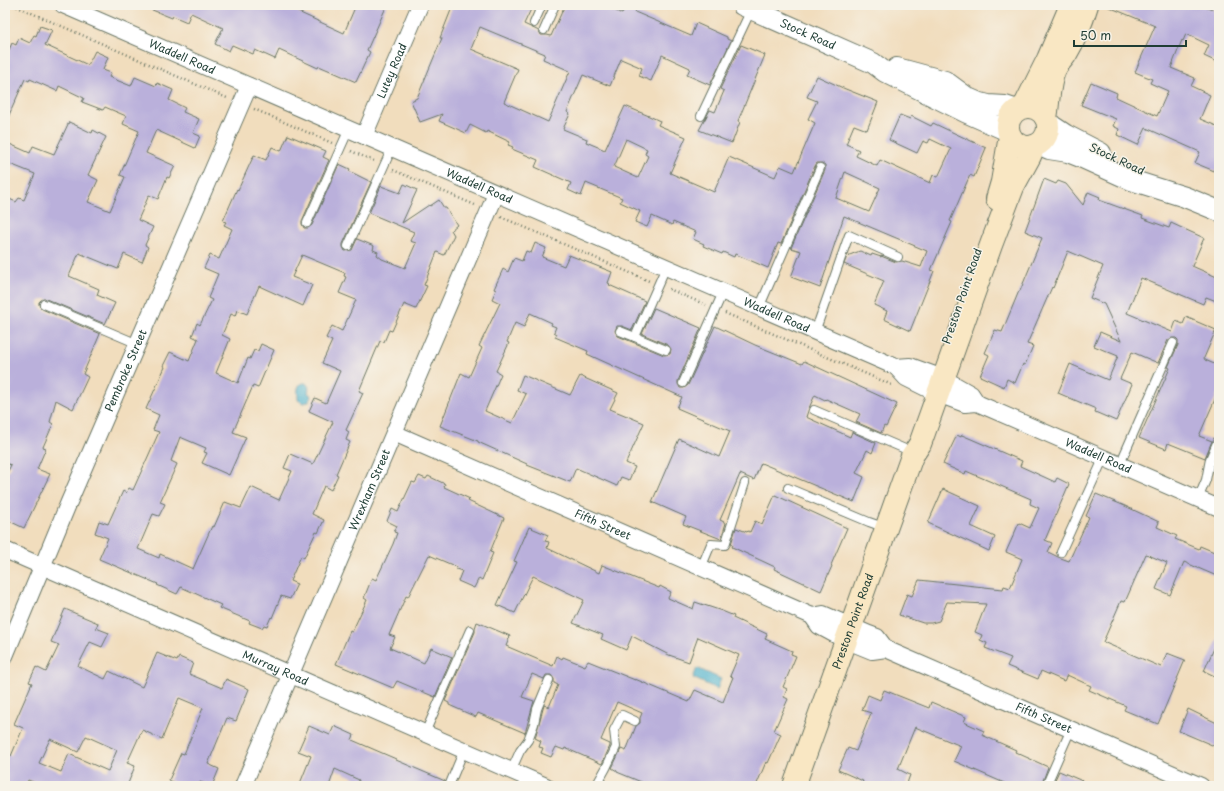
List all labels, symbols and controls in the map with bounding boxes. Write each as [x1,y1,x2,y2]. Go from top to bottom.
street label: Stock Road [777,14,839,54]
scale bar [1074,22,1186,48]
text: 50 m [1080,26,1111,44]
street label: Waddell Road [147,34,218,78]
street label: Lutey Road [372,40,411,101]
street label: Stock Road [1087,138,1148,179]
street label: Waddell Road [444,164,516,207]
street label: Preston Point Road [937,246,986,346]
street label: Waddell Road [741,293,813,337]
street label: Pembroke Street [100,326,151,414]
street label: Waddell Road [1063,433,1134,477]
street label: Wrexham Street [344,446,394,533]
street label: Fifth Street [572,504,634,544]
street label: Preston Point Road [828,571,877,671]
street label: Murray Road [240,646,311,689]
street label: Fifth Street [1013,697,1075,737]

